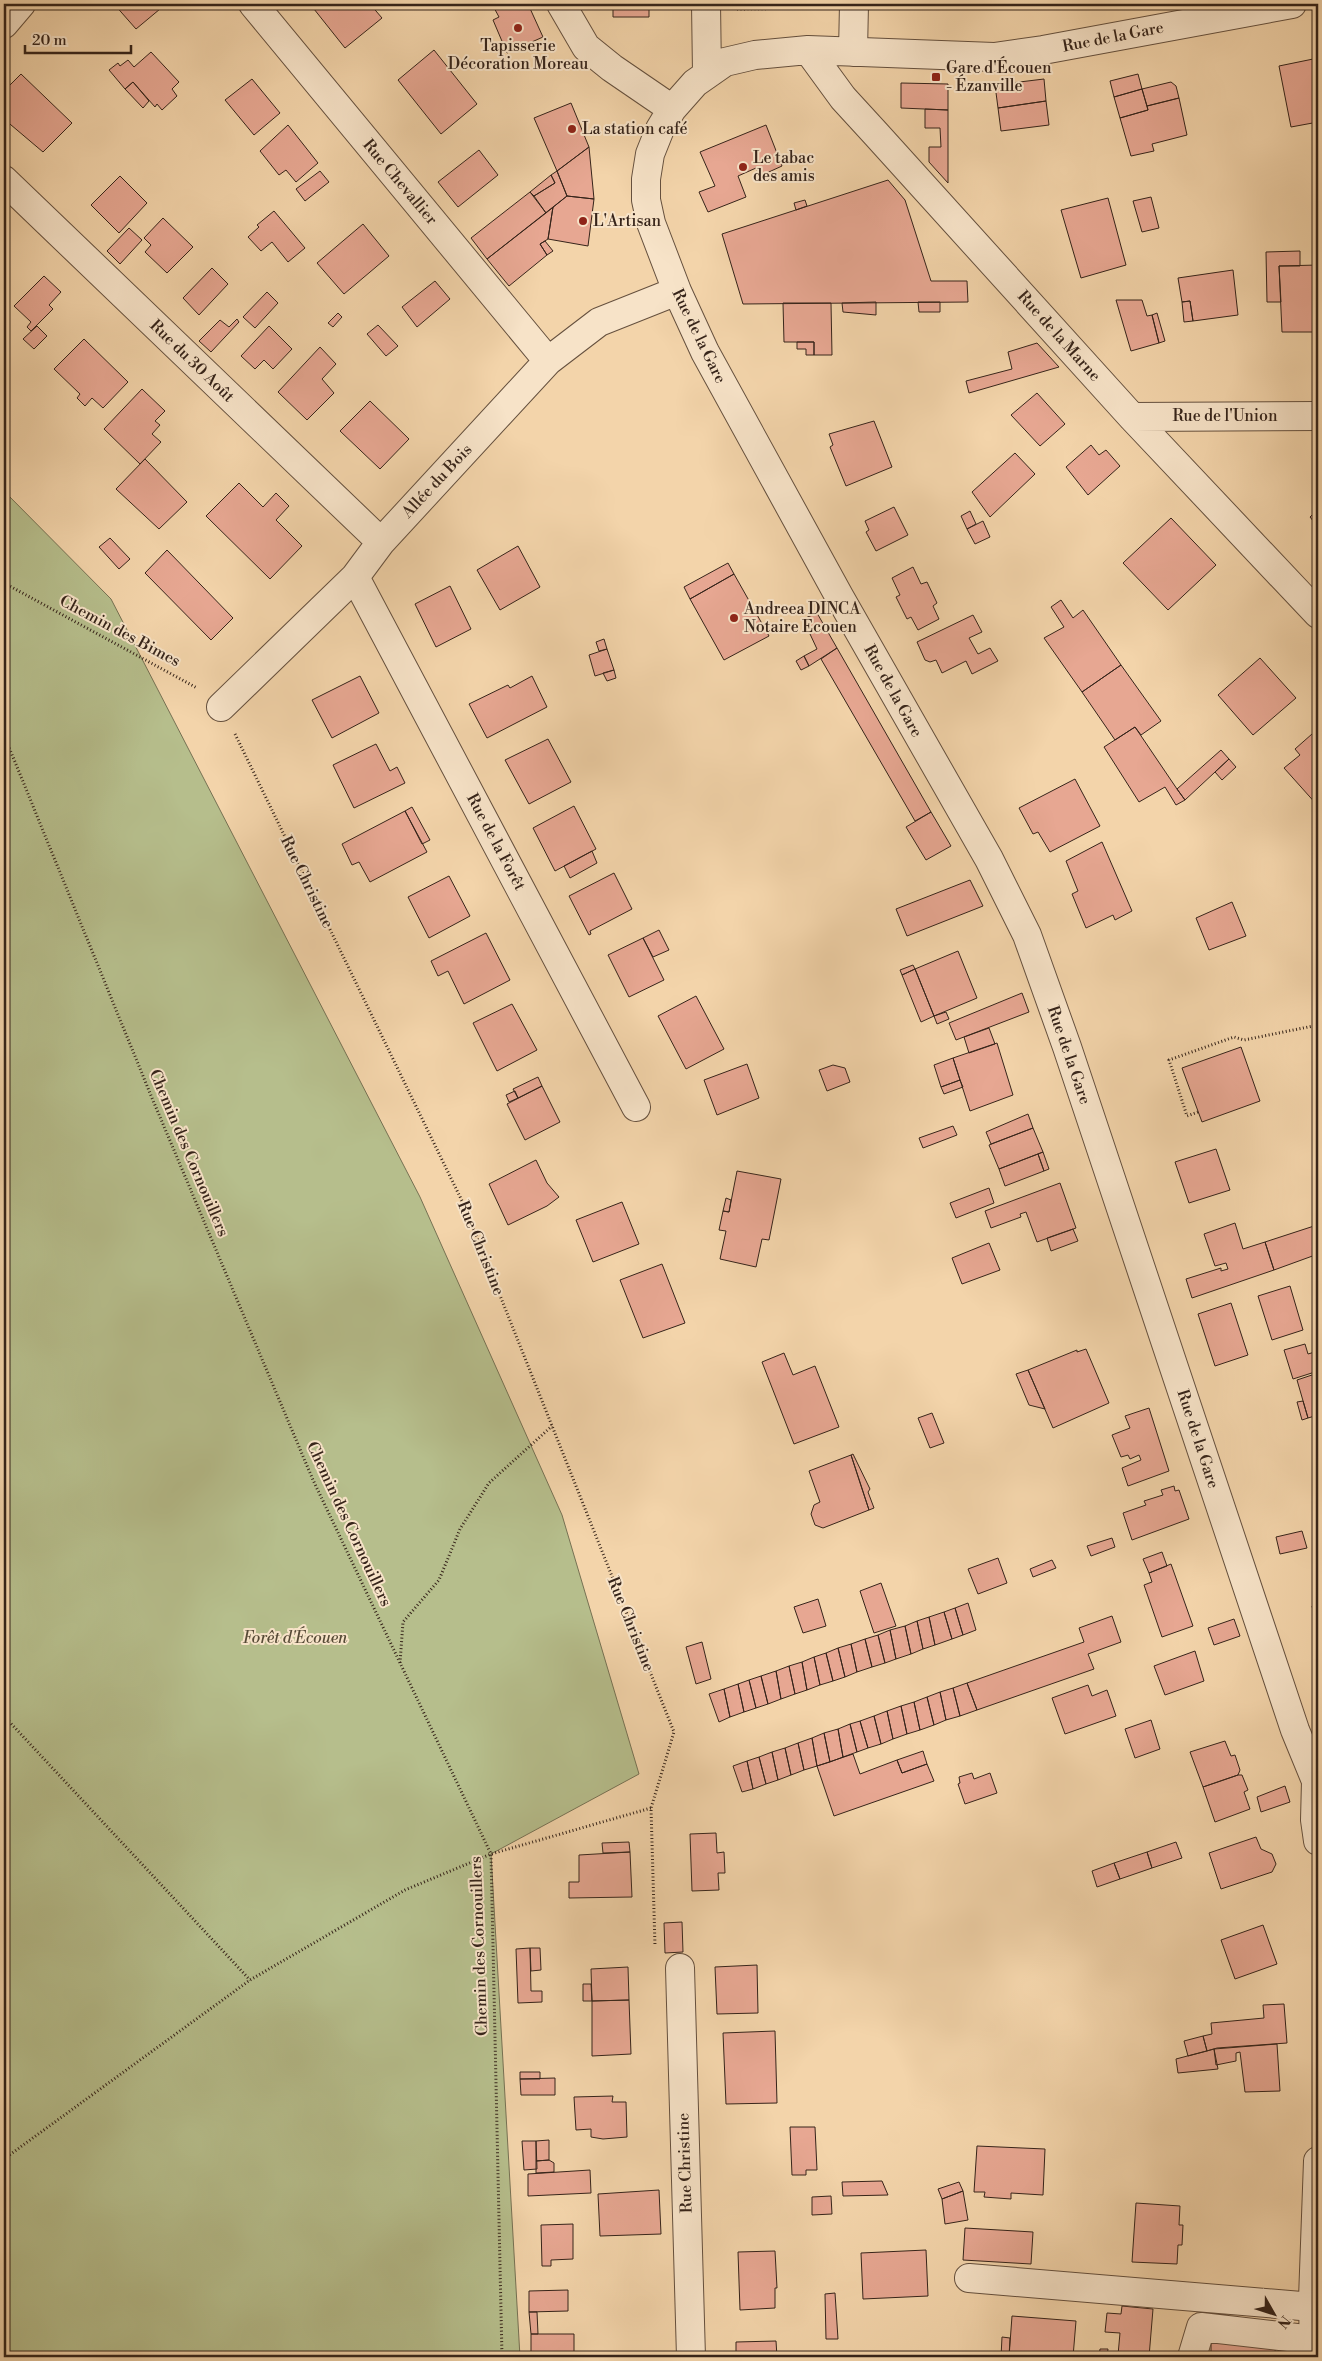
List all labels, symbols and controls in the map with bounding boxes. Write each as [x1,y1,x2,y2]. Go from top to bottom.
street label: Rue de la Gare [1061,17,1165,57]
scale bar [25,22,131,54]
marker: Tapisserie Décoration Moreau [512,22,524,34]
text: 20 m [32,31,67,50]
place label: Tapisserie Décoration Moreau [448,36,588,74]
place label: Gare d'Écouen - Ézanville [946,56,1052,96]
marker: Gare d'Écouen - Ézanville [930,71,942,83]
place label: La station café [582,119,688,139]
marker: La station café [566,123,578,135]
street label: Rue Chevallier [358,135,442,229]
place label: Le tabac des amis [753,148,815,186]
marker: Le tabac des amis [737,161,749,173]
place label: L'Artisan [593,211,662,231]
marker: L'Artisan [577,215,589,227]
street label: Rue de la Gare [667,285,731,387]
street label: Rue de la Marne [1013,287,1105,385]
street label: Rue du 30 Août [145,316,239,407]
street label: Rue de l'Union [1172,406,1278,426]
street label: Allée du Bois [397,440,476,523]
street label: Chemin des Bimes [56,591,184,671]
place label: Andreea DINCA Notaire Ecouen [743,599,862,637]
marker: Andreea DINCA Notaire Ecouen [728,612,740,624]
street label: Rue de la Gare [859,641,927,741]
street label: Rue de la Forêt [462,790,530,894]
street label: Rue Christine [276,833,338,931]
street label: Rue de la Gare [1043,1003,1095,1107]
street label: Chemin des Cornouillers [145,1066,233,1240]
street label: Rue Christine [453,1198,509,1298]
street label: Rue de la Gare [1173,1387,1223,1491]
street label: Chemin des Cornouillers [302,1438,396,1610]
street label: Rue Christine [603,1574,659,1674]
park label: Forêt d'Écouen [243,1626,348,1648]
street label: Chemin des Cornouillers [466,1856,492,2036]
street label: Rue Christine [673,2113,697,2213]
north arrow [1250,2288,1300,2338]
text: N [1273,2312,1294,2332]

